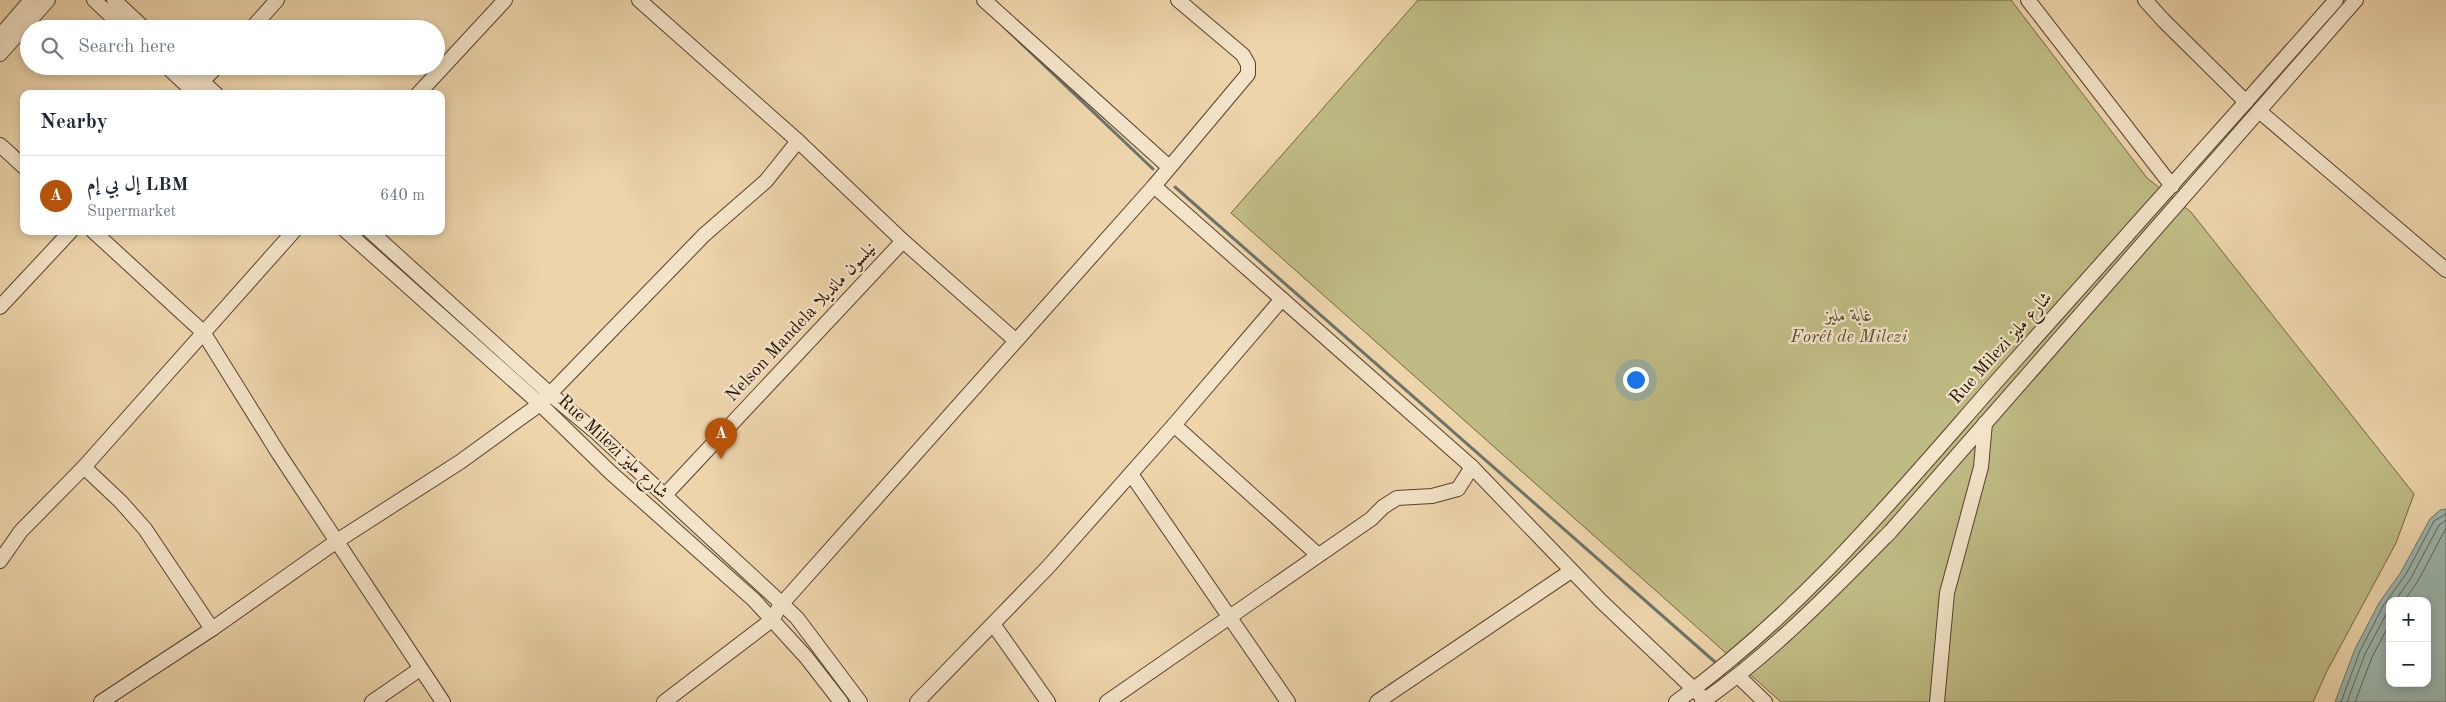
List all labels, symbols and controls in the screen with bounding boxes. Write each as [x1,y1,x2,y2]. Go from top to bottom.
search box [20,20,445,75]
icon: search [38,34,66,62]
text: Search here [78,38,175,57]
text: Nearby [40,112,108,133]
text: إل بي إم LBM [87,176,188,195]
text: A [50,188,62,204]
text: 640 m [380,188,425,204]
text: Supermarket [87,204,176,220]
street label: Nelson Mandela نيلسون مانديلا [723,239,880,406]
street label: Rue Milezi شارع مليز [1946,289,2059,411]
park label: غابة مليز Forêt de Milezi [1789,307,1908,346]
your location [1623,367,1649,393]
street label: Rue Milezi شارع مليز [551,392,672,506]
pin: A [705,418,737,459]
map controls [2386,597,2431,687]
button: + [2386,597,2431,642]
button: − [2386,642,2431,687]

